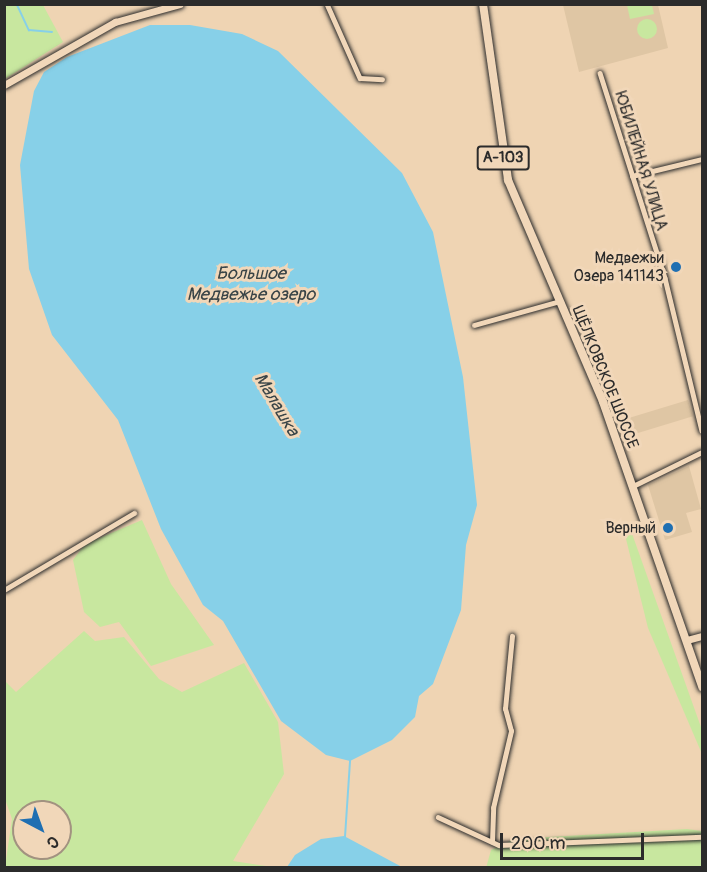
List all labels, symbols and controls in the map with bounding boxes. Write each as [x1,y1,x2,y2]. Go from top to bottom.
street label: ЮБИЛЕЙНАЯ УЛИЦА [611,89,671,233]
road number: А-103 [476,146,530,170]
place label: Медвежьи Озера 141143 [574,248,664,286]
marker: Медвежьи Озера 141143 [669,260,683,274]
water label: Большое Медвежье озеро [187,264,315,306]
street label: ЩЁЛКОВСКОЕ ШОССЕ [567,303,643,451]
water label: Малашка [249,370,303,440]
place label: Верный [606,518,656,538]
marker: Верный [661,521,675,535]
north arrow [12,800,72,860]
scale bar [503,821,647,859]
text: С [42,831,63,853]
text: 200 m [511,832,566,855]

